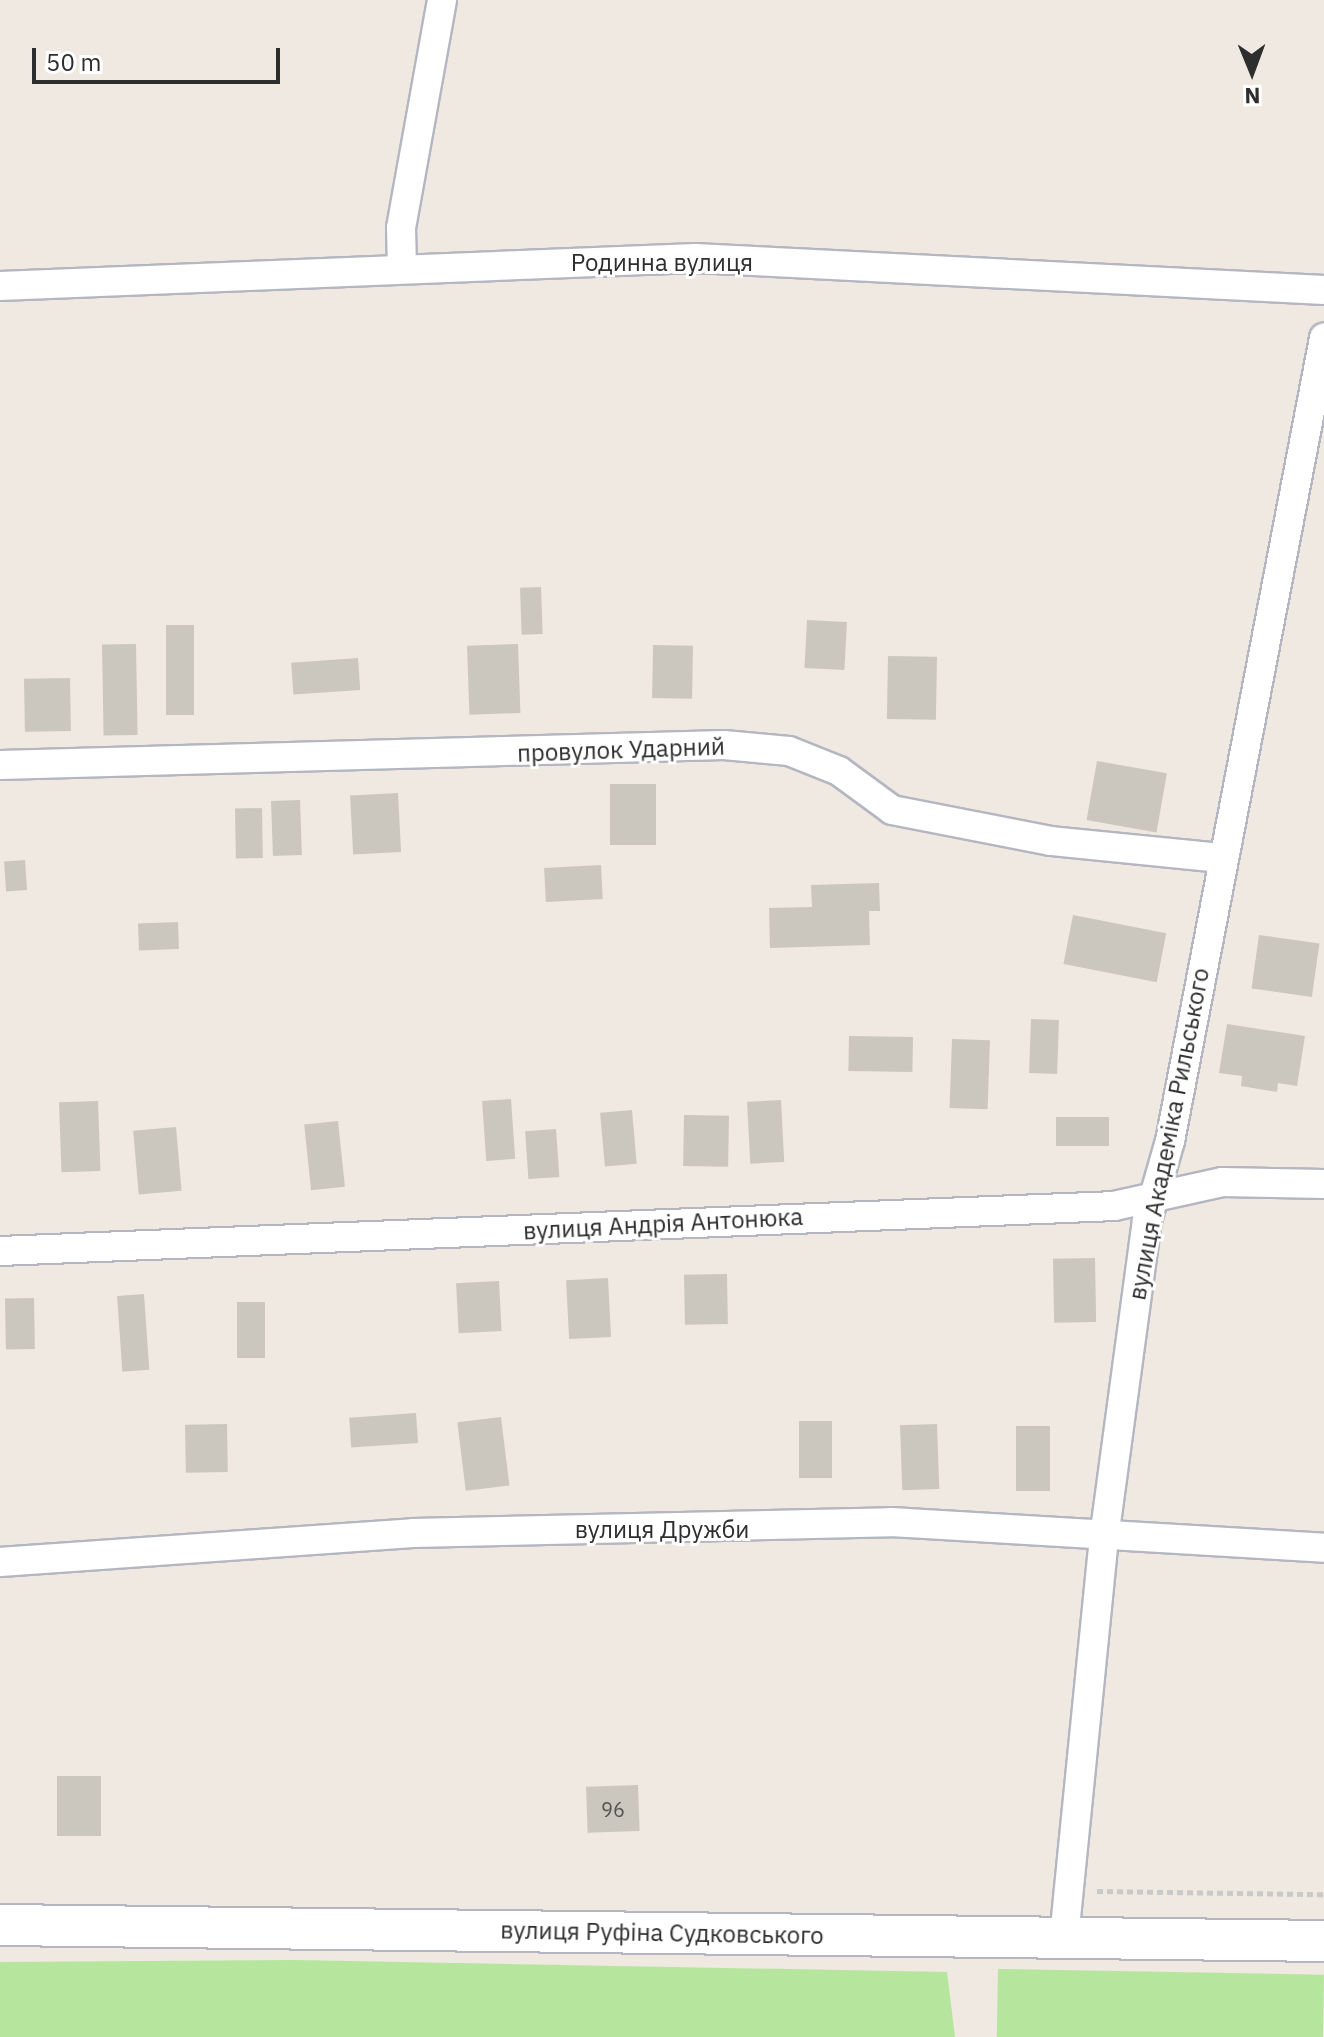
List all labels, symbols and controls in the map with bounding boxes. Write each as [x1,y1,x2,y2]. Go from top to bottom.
scale bar [36,32,284,82]
north arrow [1212,32,1292,112]
text: 50 m [46,46,101,78]
text: N [1244,82,1261,111]
street label: Родинна вулиця [571,249,753,277]
street label: провулок Ударний [517,732,725,768]
street label: вулиця Академіка Рильського [1123,966,1215,1302]
street label: вулиця Андрія Антонюка [522,1202,804,1246]
street label: вулиця Дружби [575,1516,749,1544]
house number: 96 [601,1797,625,1821]
street label: вулиця Руфіна Судковського [500,1916,824,1950]

